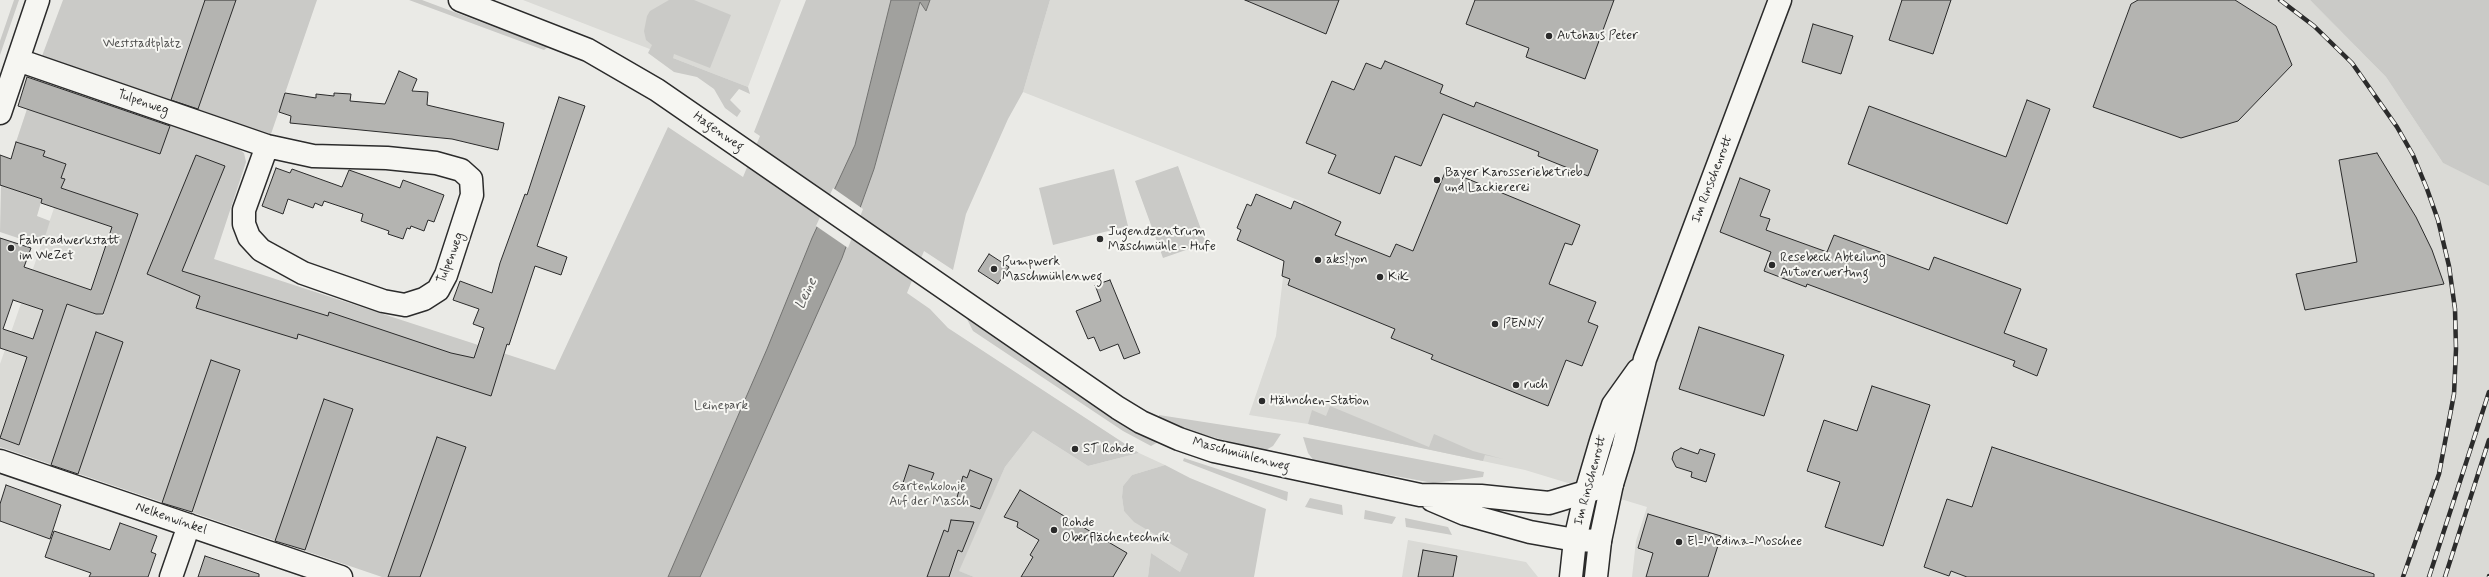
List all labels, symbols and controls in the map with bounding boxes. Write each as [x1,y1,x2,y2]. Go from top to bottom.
place label: Autohaus Peter [1557,28,1638,44]
marker: Autohaus Peter [1544,31,1554,41]
park label: Weststadtplatz [103,36,181,52]
street label: Tulpenweg [115,87,171,119]
street label: Hagenweg [690,109,746,155]
street label: Im Rinschenrott [1689,133,1737,225]
place label: Bayer Karosseriebetrieb und Lackiererei [1445,165,1583,196]
marker: Bayer Karosseriebetrieb und Lackiererei [1432,175,1442,185]
place label: Jugendzentrum Maschmühle - Hufe [1108,224,1216,255]
street label: Tulpenweg [434,230,468,286]
place label: Fahrradwerkstatt im WeZet [19,233,120,264]
marker: Jugendzentrum Maschmühle - Hufe [1095,234,1105,244]
marker: Fahrradwerkstatt im WeZet [6,243,16,253]
place label: Resebeck Abteilung Autoverwertung [1780,250,1886,281]
place label: aks!yon [1326,252,1368,268]
place label: Pumpwerk Maschmühlenweg [1002,254,1102,285]
marker: aks!yon [1313,255,1323,265]
marker: Resebeck Abteilung Autoverwertung [1767,260,1777,270]
marker: Pumpwerk Maschmühlenweg [989,264,999,274]
place label: KiK [1388,269,1409,285]
marker: KiK [1375,272,1385,282]
water label: Leine [793,276,821,312]
place label: PENNY [1503,316,1544,332]
marker: PENNY [1490,319,1500,329]
place label: ruch [1524,377,1548,393]
marker: ruch [1511,380,1521,390]
place label: Hähnchen-Station [1270,393,1369,409]
marker: Hähnchen-Station [1257,396,1267,406]
park label: Leinepark [694,398,748,414]
street label: Im Rinschenrott [1571,433,1611,527]
street label: Maschmühlenweg [1191,434,1291,476]
place label: ST Rohde [1083,441,1134,457]
marker: ST Rohde [1070,444,1080,454]
park label: Gartenkolonie Auf der Masch [889,479,969,510]
street label: Nelkenwinkel [133,500,209,538]
place label: Rohde Oberflächentechnik [1062,515,1169,546]
marker: Rohde Oberflächentechnik [1049,525,1059,535]
place label: El-Medina-Moschee [1687,534,1802,550]
marker: El-Medina-Moschee [1674,537,1684,547]

